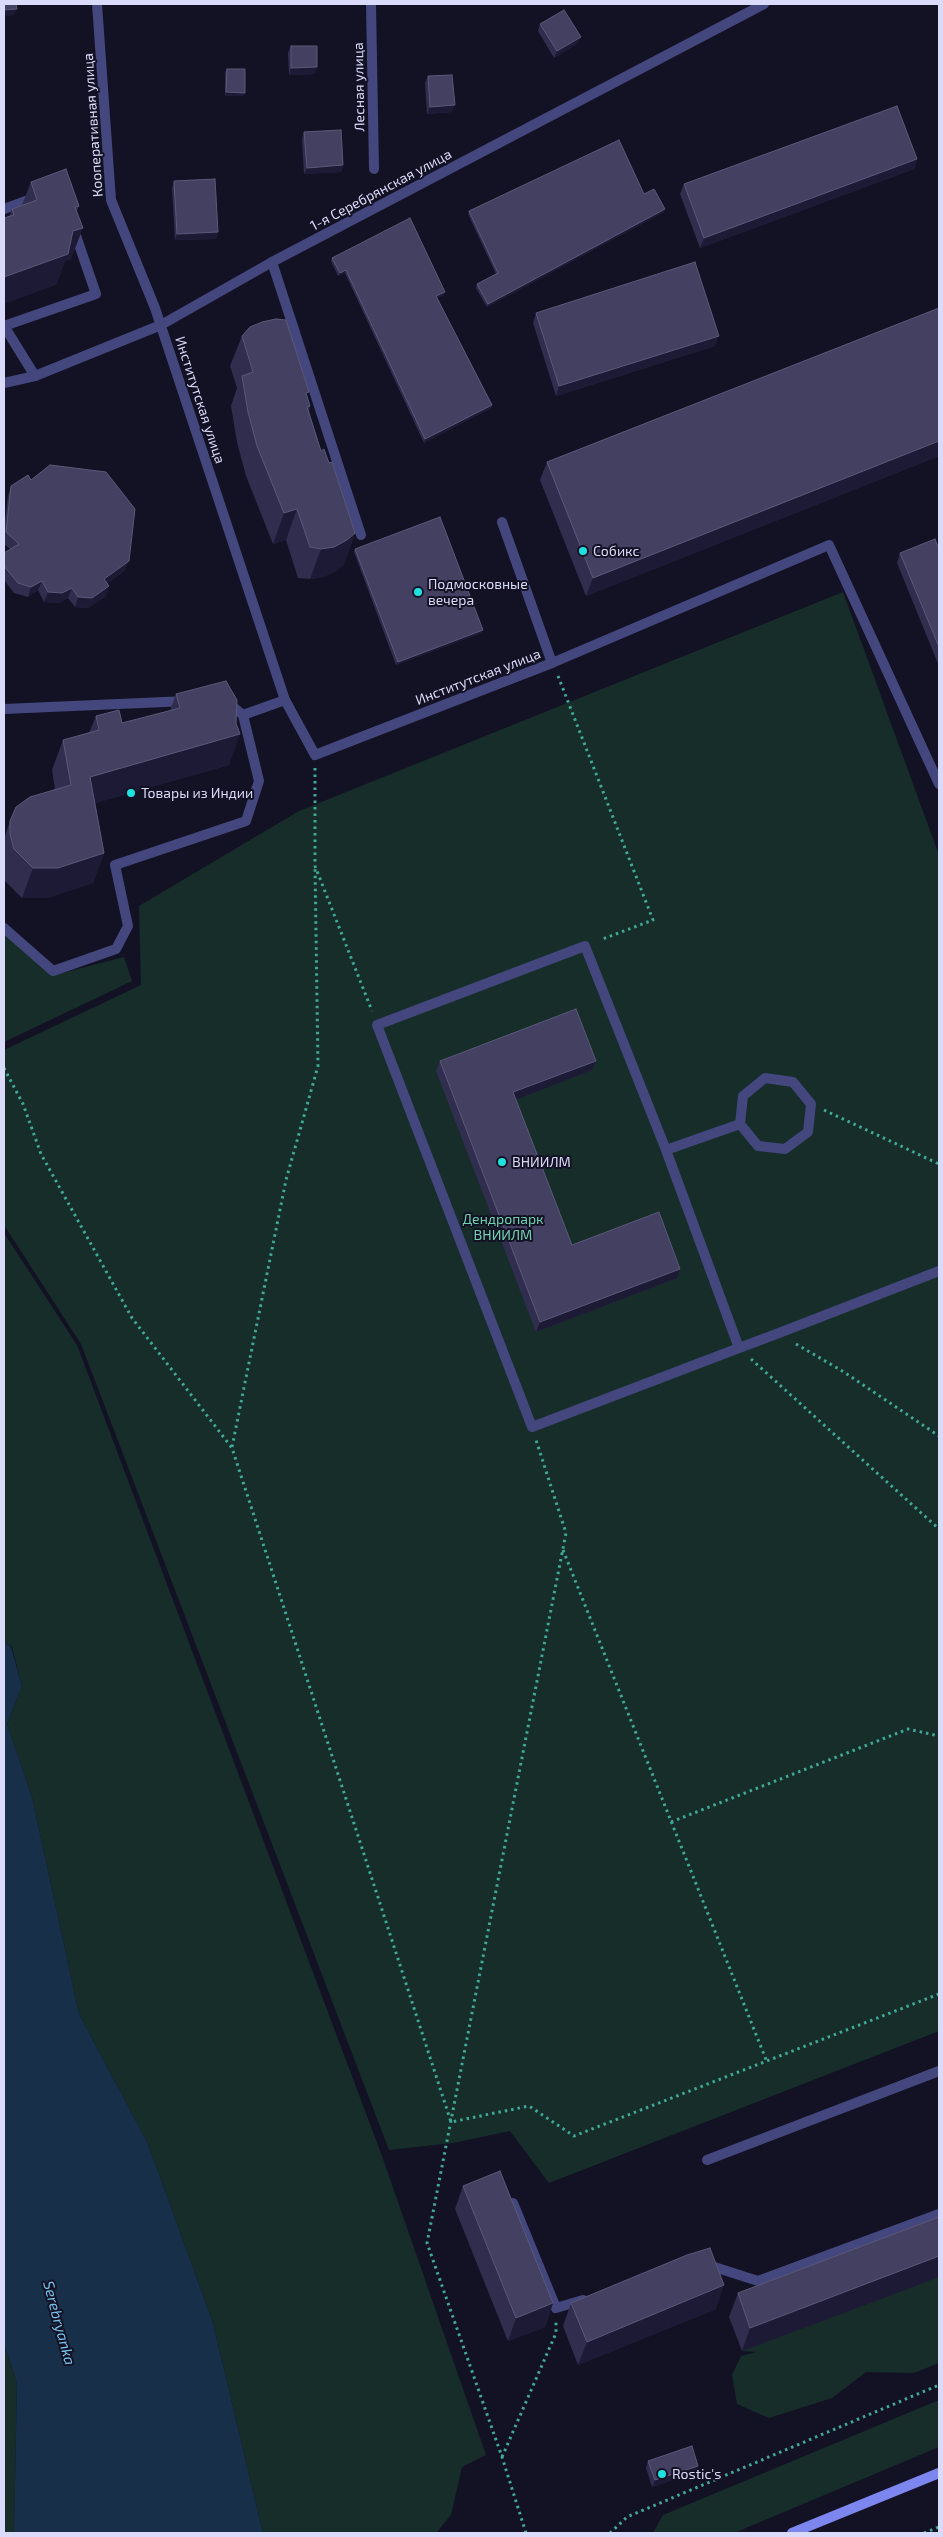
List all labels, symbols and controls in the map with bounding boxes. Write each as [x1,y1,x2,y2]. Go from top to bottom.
street label: Лесная улица [350,42,368,132]
street label: Кооперативная улица [80,52,106,198]
street label: 1-я Серебрянская улица [307,146,455,234]
street label: Институтская улица [171,334,229,466]
place label: Собикс [593,543,639,559]
marker: Собикс [577,545,589,557]
place label: Подмосковные вечера [428,576,528,608]
marker: Подмосковные вечера [412,586,424,598]
street label: Институтская улица [413,645,543,709]
place label: Товары из Индии [141,785,253,801]
marker: Товары из Индии [125,787,137,799]
place label: ВНИИЛМ [512,1154,571,1170]
marker: ВНИИЛМ [496,1156,508,1168]
park label: Дендропарк ВНИИЛМ [462,1211,544,1244]
water label: Serebryanka [39,2279,79,2367]
place label: Rostic's [672,2466,721,2482]
marker: Rostic's [656,2468,668,2480]

